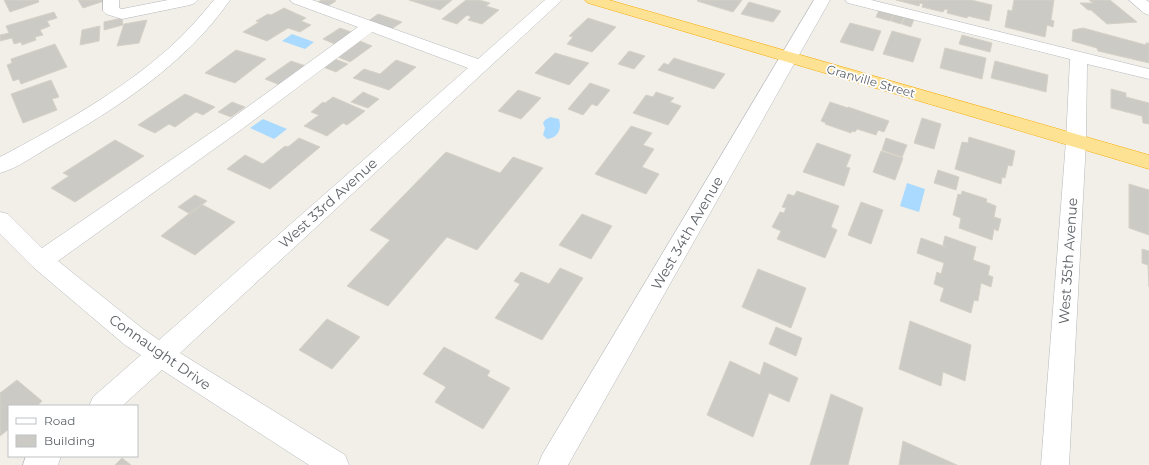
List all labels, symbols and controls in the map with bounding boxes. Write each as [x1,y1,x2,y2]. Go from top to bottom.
street label: Granville Street [825,61,917,101]
street label: West 33rd Avenue [275,154,381,252]
street label: West 34th Avenue [647,173,727,293]
street label: West 35th Avenue [1055,197,1081,325]
street label: Connaught Drive [106,310,214,394]
legend [8,405,138,457]
text: Road [44,413,75,428]
text: Building [44,433,95,448]

